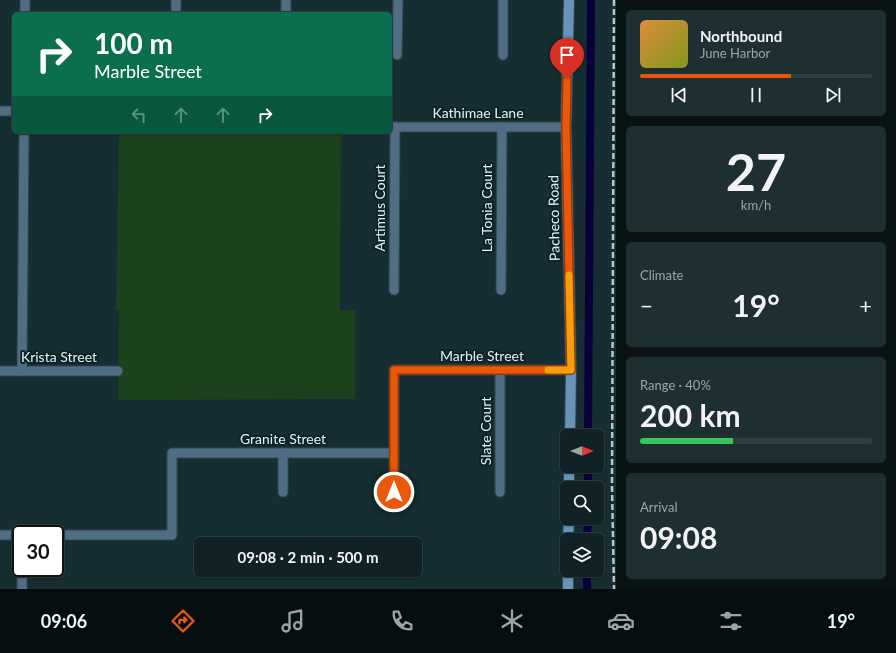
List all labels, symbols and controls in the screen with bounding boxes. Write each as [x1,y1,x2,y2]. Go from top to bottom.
text: 100 m [94,26,173,60]
text: Northbound [700,27,782,45]
icon: right [28,28,80,80]
pin [550,38,584,79]
icon: arrive [556,44,578,66]
text: June Harbor [700,45,770,61]
text: Marble Street [94,60,202,82]
icon: previous [668,84,690,106]
icon: pause [745,84,767,106]
icon: next [822,84,844,106]
icon: left [128,104,150,126]
icon: ahead [170,104,192,126]
icon: ahead [212,104,234,126]
icon: right [254,104,276,126]
street label: Kathimae Lane [432,104,524,121]
text: 27 [726,140,786,202]
street label: Artimus Court [371,164,388,252]
street label: La Tonia Court [478,164,495,252]
street label: Pacheco Road [544,175,563,261]
text: km/h [741,197,771,213]
text: Climate [640,267,683,283]
text: 19° [732,287,780,323]
text: − [640,292,653,319]
text: + [859,292,872,319]
street label: Marble Street [440,347,524,364]
street label: Krista Street [21,348,97,365]
text: Range · 40% [640,377,711,393]
street label: Slate Court [477,397,494,465]
text: 200 km [640,397,741,433]
north arrow [560,429,604,473]
map controls [560,429,604,577]
street label: Granite Street [240,430,326,447]
position arrow [373,471,415,513]
button: search [560,481,604,525]
text: Arrival [640,499,677,515]
text: 09:08 [640,519,717,555]
speed limit sign: 30 [12,525,64,577]
button: layers [560,533,604,577]
text: 09:08 · 2 min · 500 m [238,548,378,566]
icon: directions [169,607,197,635]
icon: music [279,607,307,635]
icon: phone [388,607,416,635]
icon: climate [498,607,526,635]
icon: car [607,607,635,635]
icon: filters [717,607,745,635]
text: 09:06 [41,610,87,632]
text: 19° [827,610,855,632]

